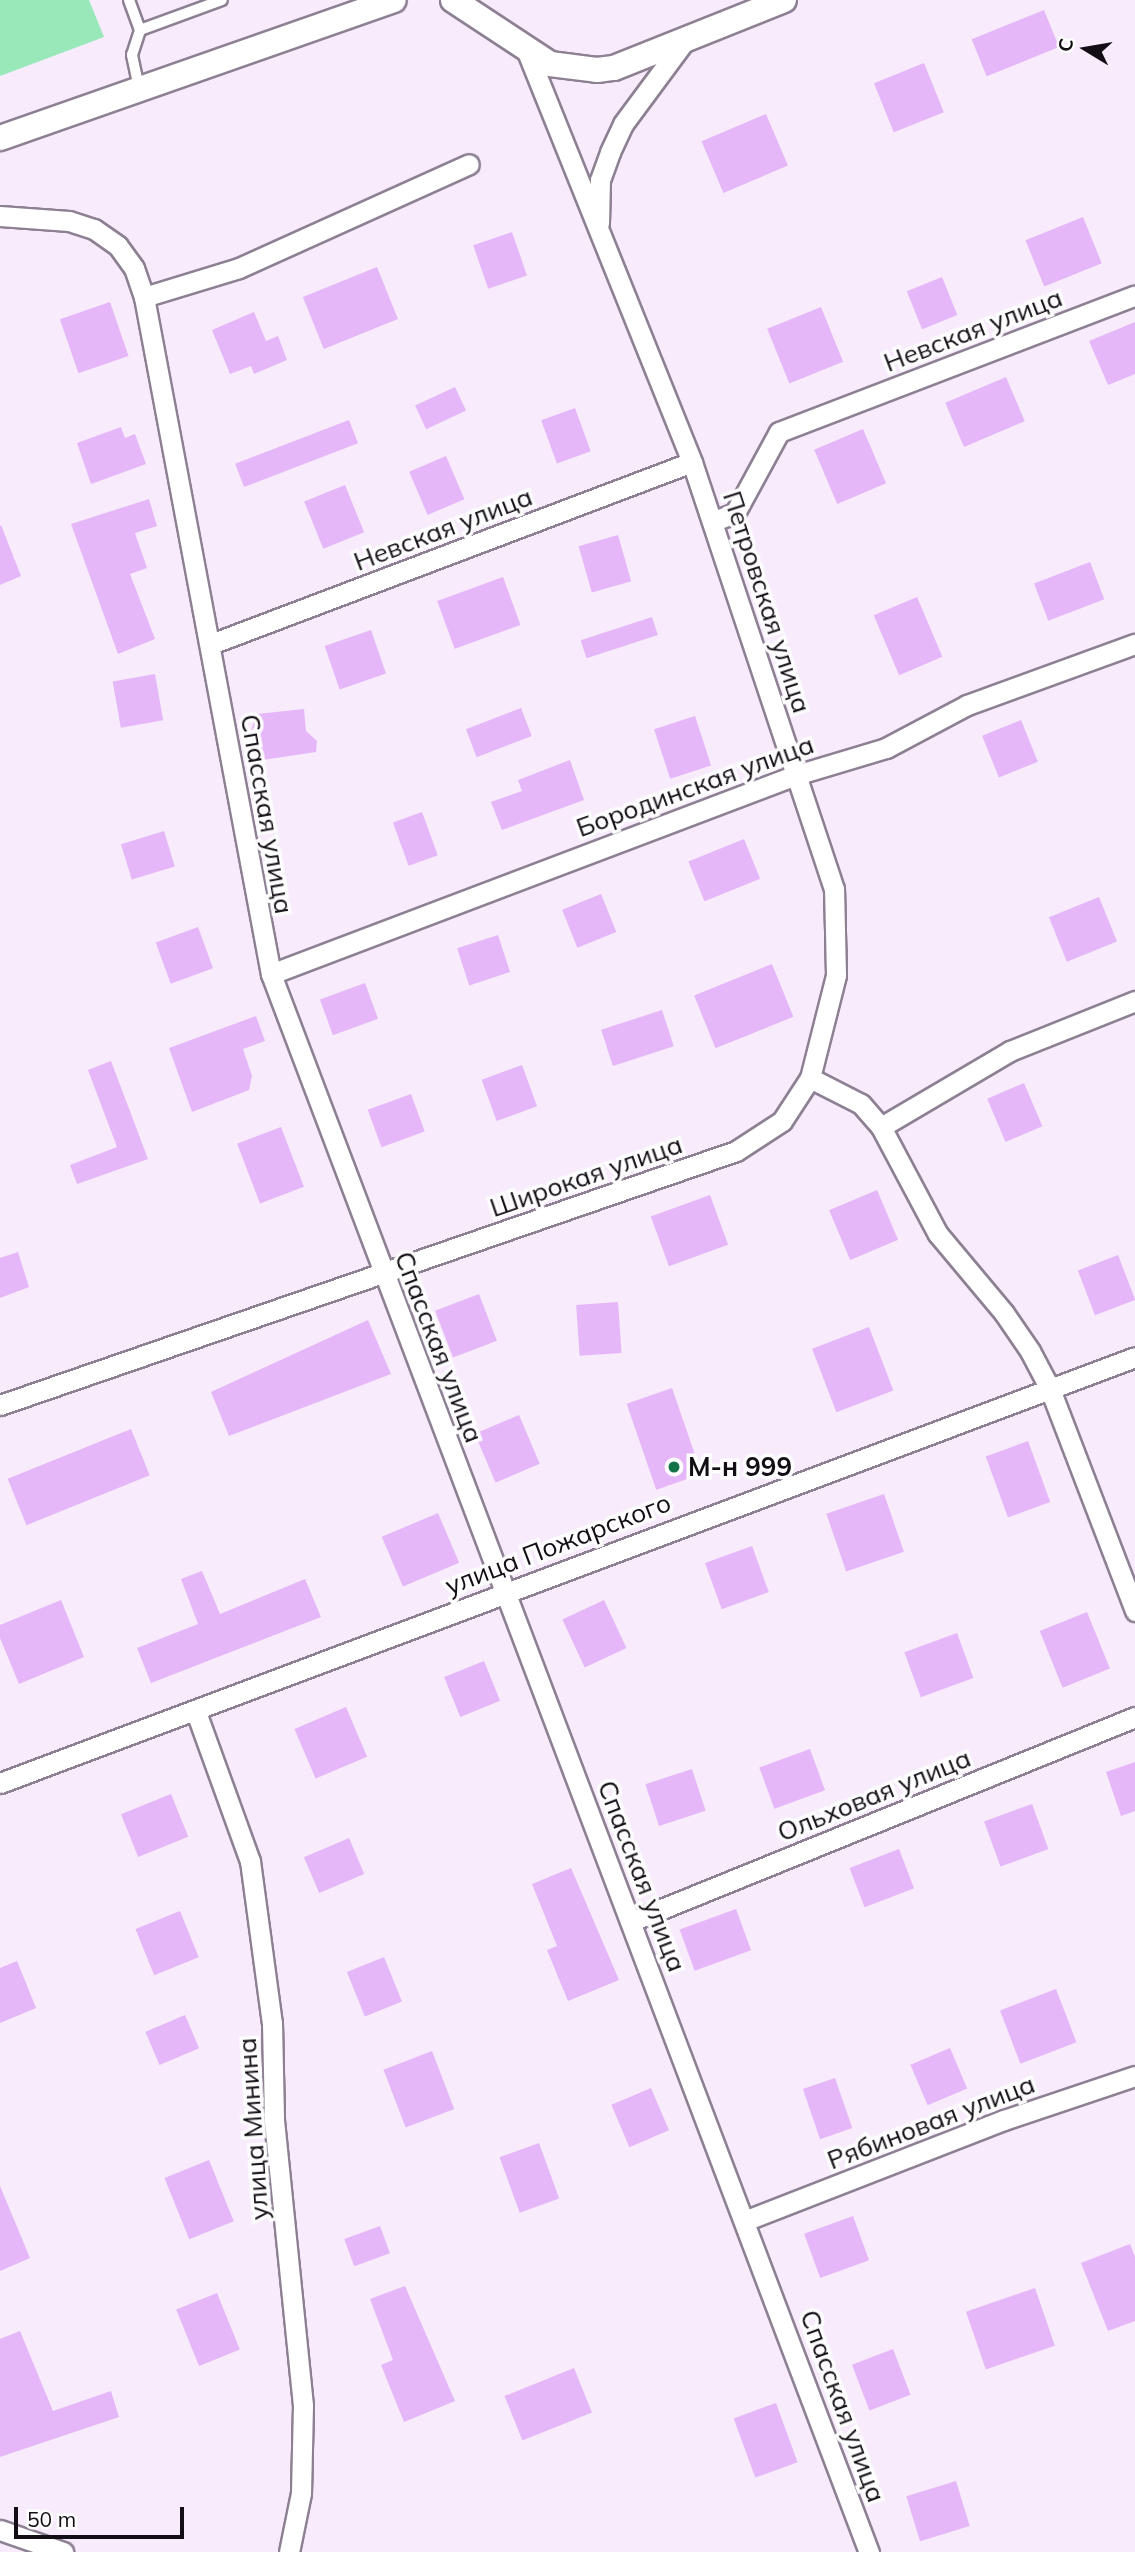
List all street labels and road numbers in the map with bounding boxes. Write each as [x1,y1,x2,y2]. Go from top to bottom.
street label: Невская улица [879,282,1067,378]
street label: Невская улица [349,481,537,577]
street label: Петровская улица [716,487,818,717]
street label: Спасская улица [234,712,300,916]
street label: Бородинская улица [572,729,818,843]
street label: Широкая улица [486,1128,686,1224]
street label: Спасская улица [388,1247,490,1447]
street label: улица Пожарского [441,1487,675,1601]
street label: Ольховая улица [773,1742,975,1848]
street label: Спасская улица [591,1776,693,1976]
street label: улица Минина [231,2037,275,2221]
street label: Рябиновая улица [823,2068,1039,2176]
street label: Спасская улица [794,2306,892,2506]

